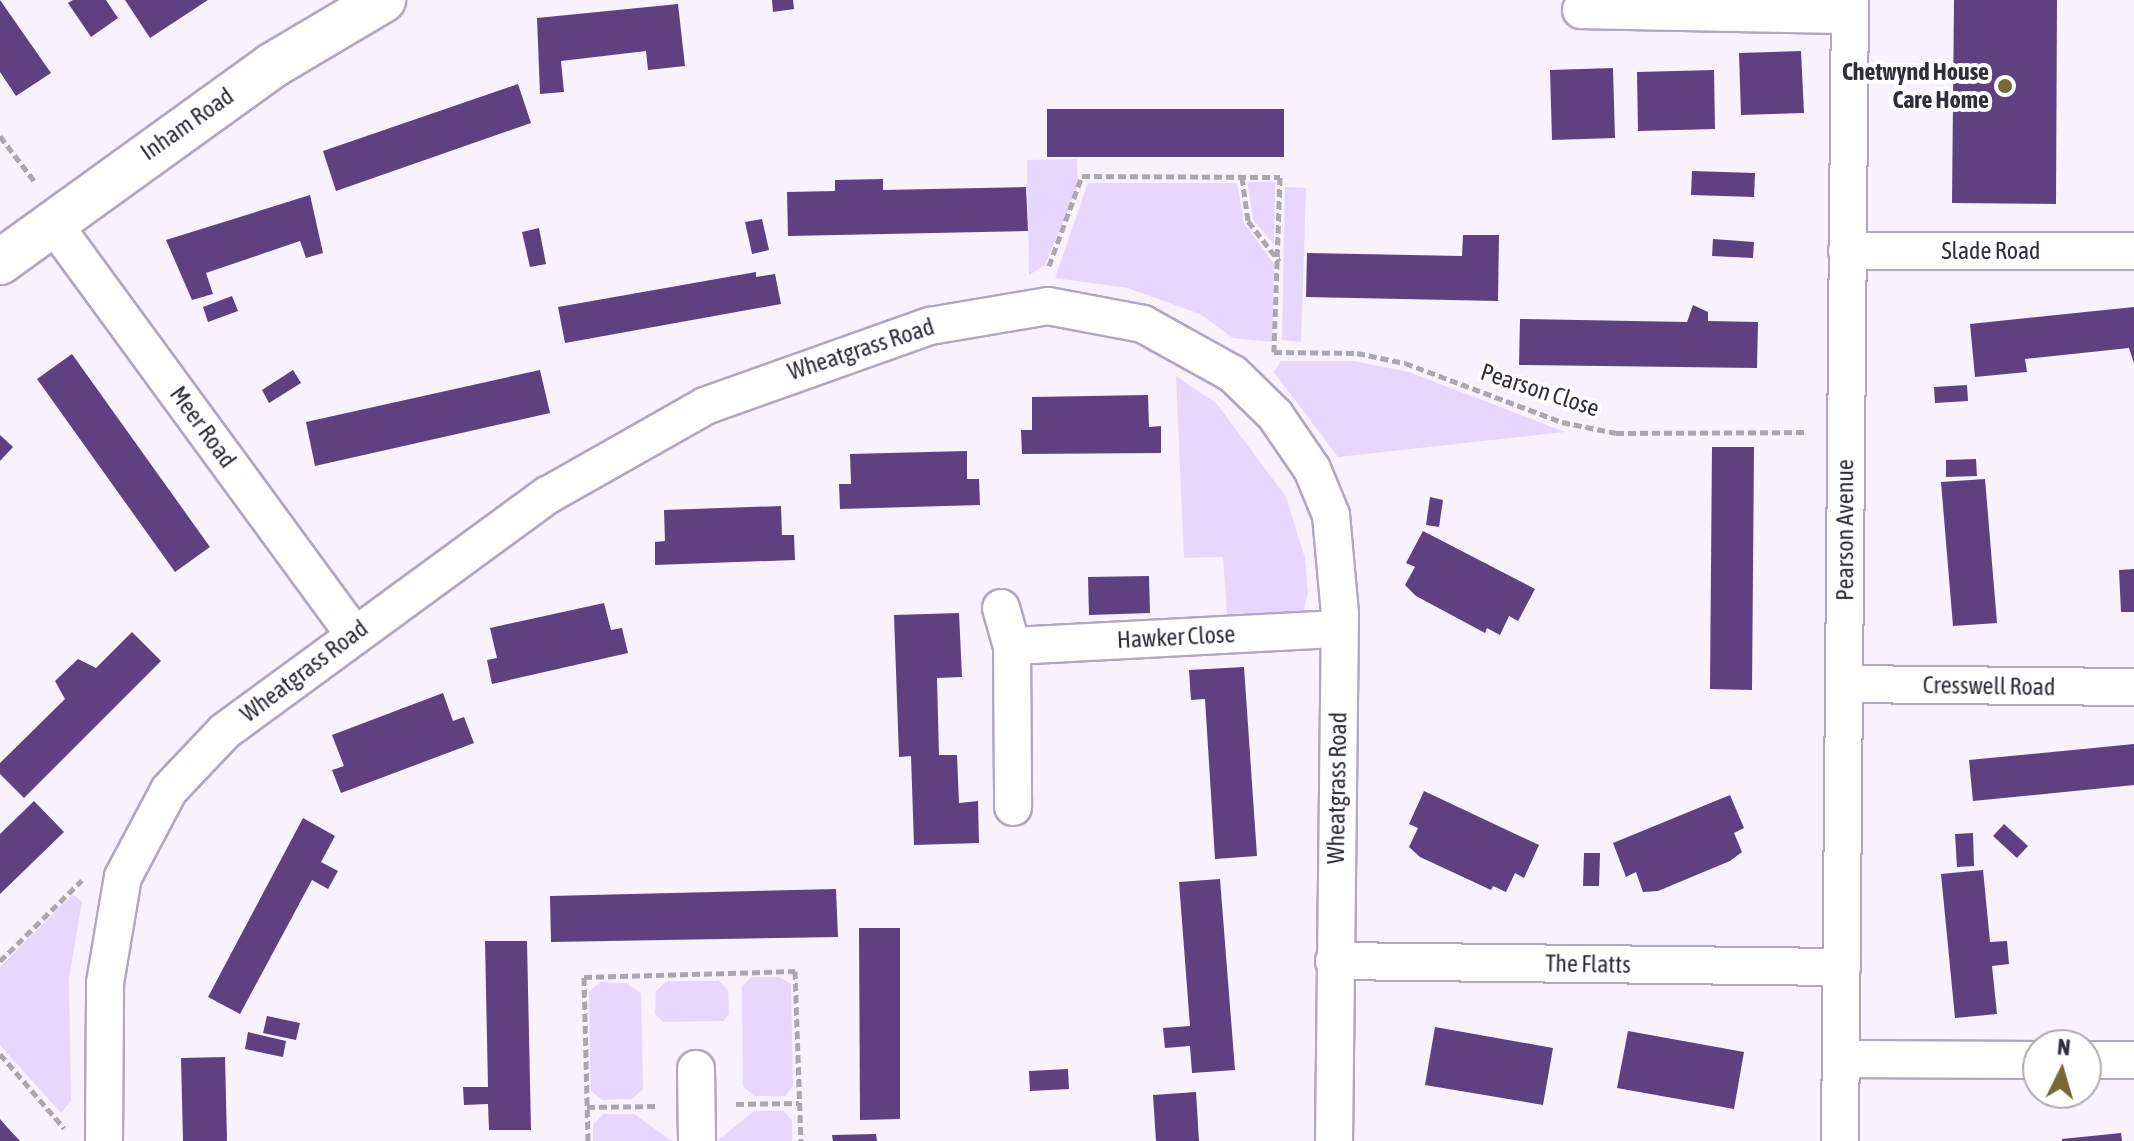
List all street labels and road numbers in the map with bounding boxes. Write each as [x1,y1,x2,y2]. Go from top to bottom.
street label: Inham Road [135,82,239,166]
street label: Slade Road [1942,237,2040,265]
street label: Wheatgrass Road [784,312,938,386]
street label: Pearson Close [1477,357,1603,423]
street label: Meer Road [164,381,242,473]
street label: Pearson Avenue [1831,459,1859,601]
street label: Wheatgrass Road [235,614,373,728]
street label: Hawker Close [1116,620,1236,654]
street label: Cresswell Road [1922,670,2056,702]
street label: Wheatgrass Road [1321,712,1353,864]
street label: The Flatts [1545,949,1631,979]

